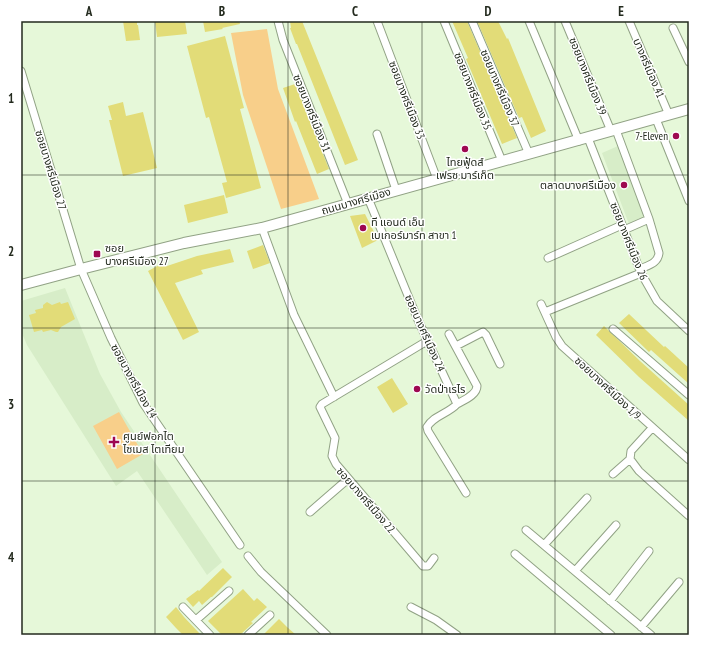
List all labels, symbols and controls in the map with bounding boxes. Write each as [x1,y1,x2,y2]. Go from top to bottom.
text: A [85,3,93,20]
text: B [219,3,225,20]
text: C [352,3,358,20]
text: D [485,3,492,20]
text: E [618,3,624,20]
street label: ซอยบางศรีเมือง 39 [566,35,610,117]
street label: บางศรีเมือง 41 [630,36,668,100]
street label: ซอยบางศรีเมือง 37 [477,47,523,129]
street label: ซอยบางศรีเมือง 35 [451,50,495,132]
street label: ซอยบางศรีเมือง 33 [386,59,428,141]
street label: ซอยบางศรีเมือง 31 [290,72,334,154]
text: 1 [8,90,14,107]
street label: ซอยบางศรีเมือง 27 [32,128,70,212]
place label: 7-Eleven [635,129,668,143]
marker: 7-Eleven [671,131,681,141]
marker: ไทยฟู้ดส์ เฟรซ มาร์เก็ต [460,144,470,154]
place label: ไทยฟู้ดส์ เฟรซ มาร์เก็ต [436,155,494,182]
place label: ตลาดบางศรีเมือง [540,178,616,192]
marker: ตลาดบางศรีเมือง [619,180,629,190]
street label: ถนนบางศรีเมือง [320,184,392,218]
street label: ซอยบางศรีเมือง 26 [607,200,651,282]
place label: ที แอนด์ เอ็น เบเกอร์มาร์ท สาขา 1 [371,215,456,242]
marker: ที แอนด์ เอ็น เบเกอร์มาร์ท สาขา 1 [358,223,368,233]
place label: ซอย บางศรีเมือง 27 [105,241,169,268]
text: 2 [8,243,14,260]
marker: ซอย บางศรีเมือง 27 [92,249,102,259]
street label: ซอยบางศรีเมือง 24 [402,292,448,374]
street label: ซอยบางศรีเมือง 14 [108,341,160,421]
street label: ซอยบางศรีเมือง 1/9 [572,354,644,422]
place label: วัดป่าเรไร [425,382,465,396]
marker: วัดป่าเรไร [412,384,422,394]
text: 3 [8,396,14,413]
place label: ศูนย์ฟอกไต ไซเมส ไตเทียม [122,429,184,456]
marker: ศูนย์ฟอกไต ไซเมส ไตเทียม [108,436,120,448]
street label: ซอยบางศรีเมือง 22 [334,464,398,536]
text: 4 [8,549,15,566]

